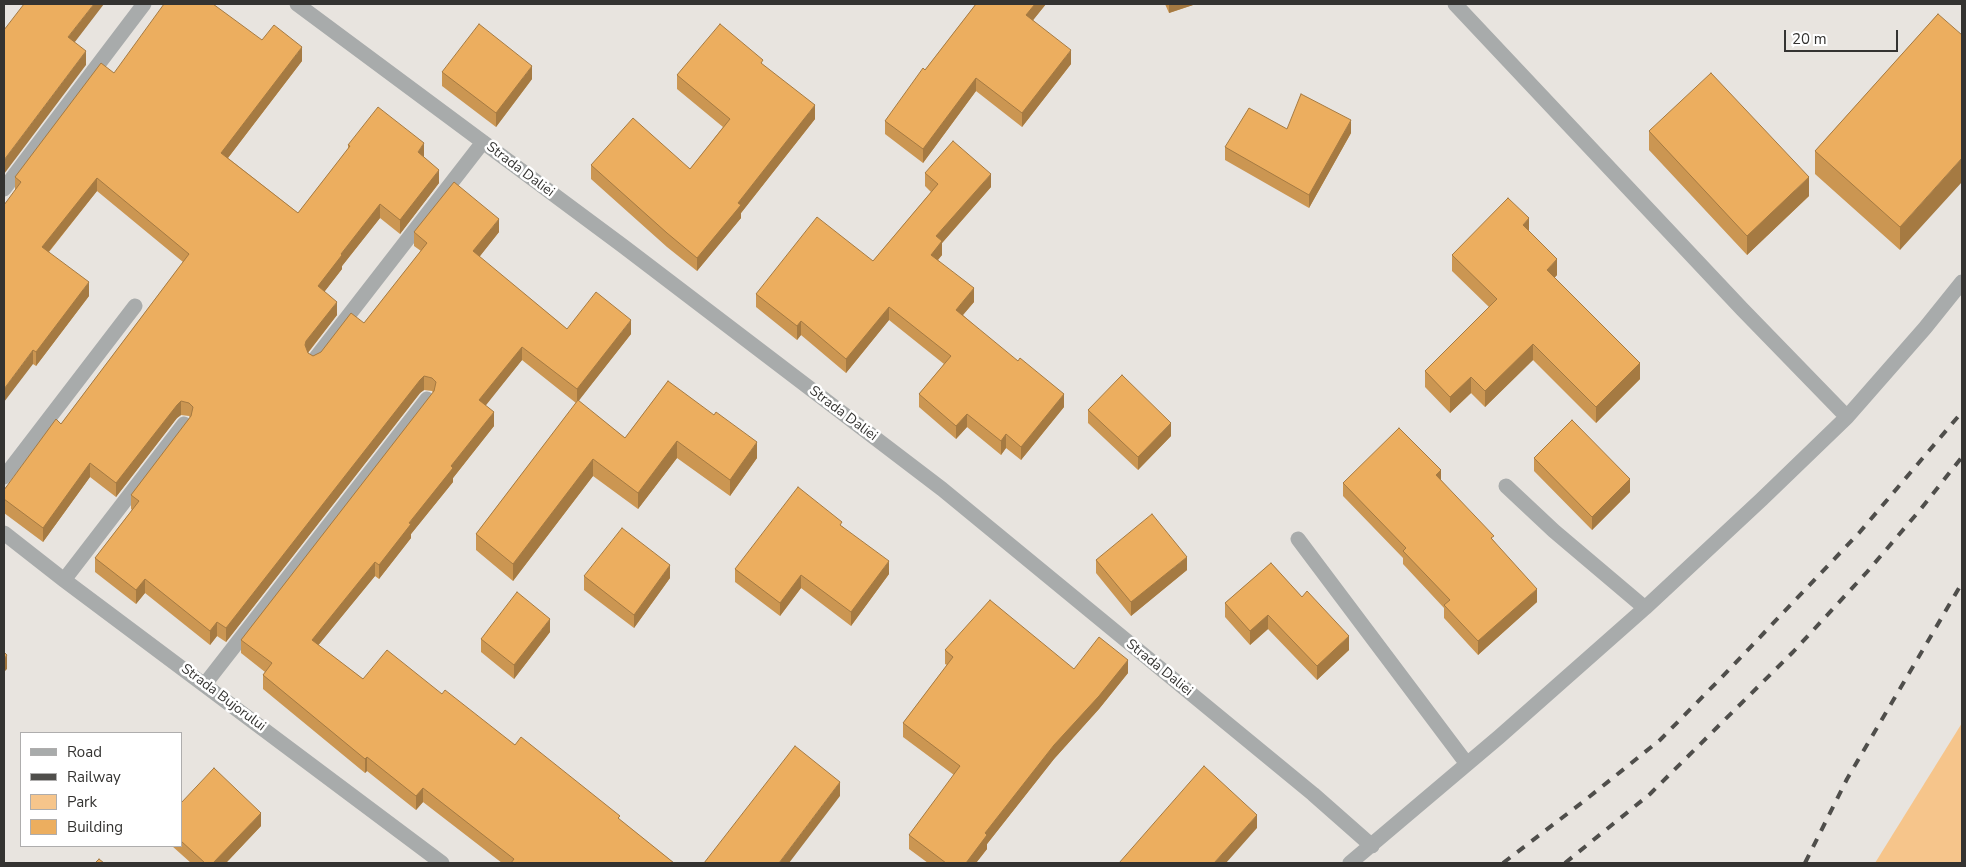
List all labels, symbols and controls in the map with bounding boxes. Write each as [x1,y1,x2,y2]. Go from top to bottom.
scale bar [1786,20,1900,52]
text: 20 m [1792,29,1827,49]
street label: Strada Daliei [483,139,557,201]
street label: Strada Daliei [806,383,880,445]
street label: Strada Daliei [1122,636,1196,700]
street label: Strada Bujorului [177,661,269,735]
legend [20,732,182,847]
text: Road [67,742,102,762]
text: Railway [67,767,121,787]
text: Park [67,792,97,812]
text: Building [67,817,123,837]

